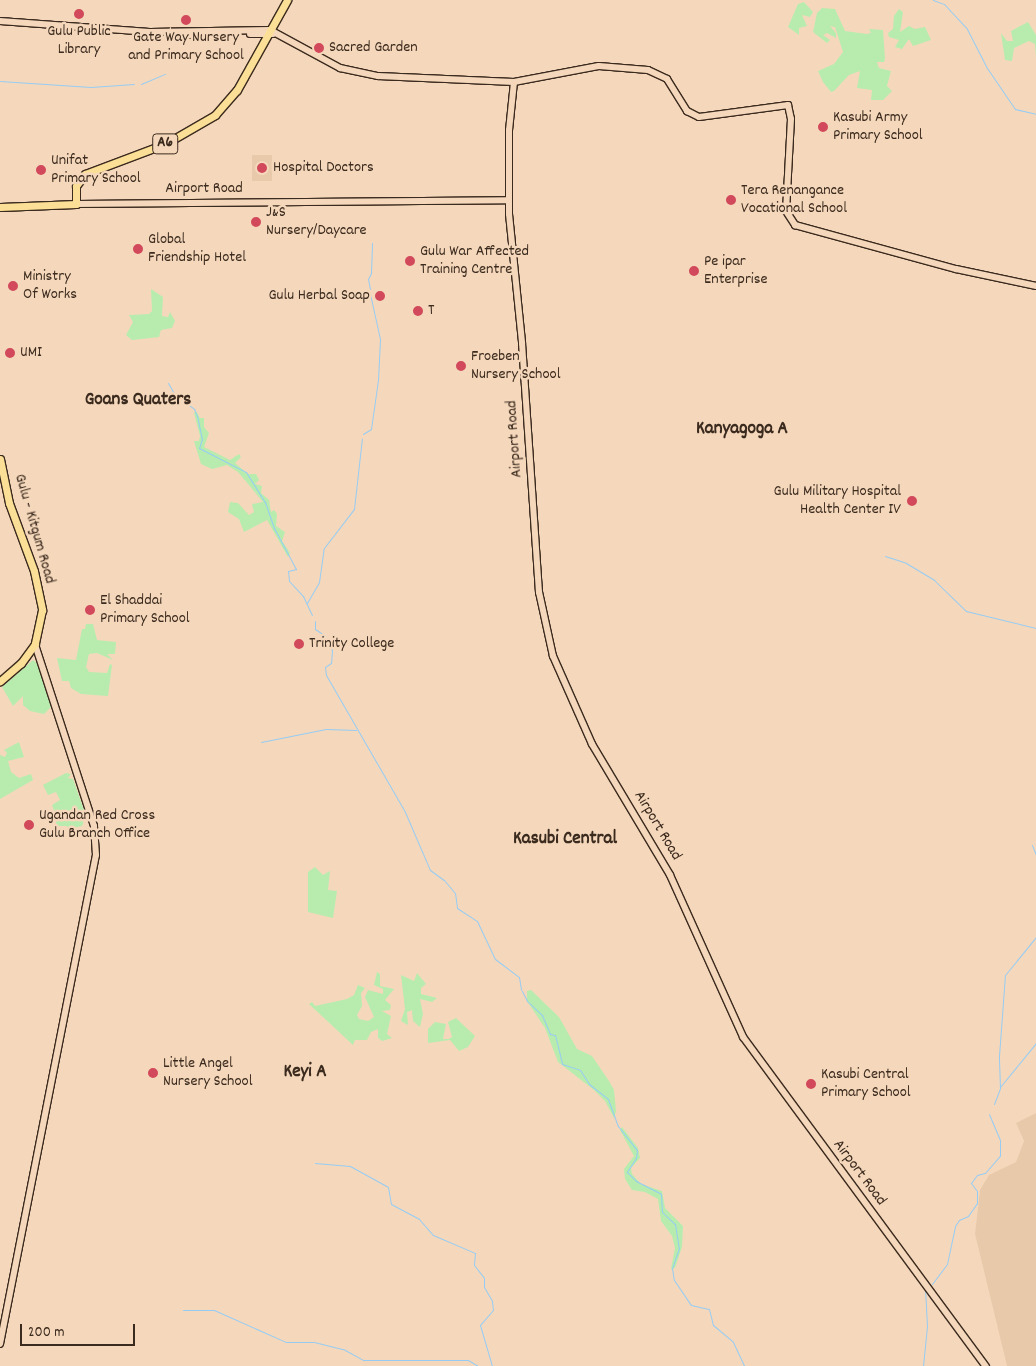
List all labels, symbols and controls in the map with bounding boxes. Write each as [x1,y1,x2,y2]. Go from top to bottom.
marker: Gulu Public Library [73,8,85,20]
marker: Gate Way Nursery and Primary School [180,14,192,26]
place label: Gulu Public Library [47,22,111,60]
place label: Gate Way Nursery and Primary School [128,28,244,66]
place label: Sacred Garden [329,38,418,58]
marker: Sacred Garden [313,42,325,54]
place label: Kasubi Army Primary School [833,108,923,146]
marker: Kasubi Army Primary School [817,121,829,133]
road number: A6 [151,132,179,156]
place label: Unifat Primary School [51,151,141,189]
place label: Hospital Doctors [273,158,374,178]
marker: Hospital Doctors [255,161,269,175]
marker: Unifat Primary School [35,164,47,176]
street label: Airport Road [165,179,243,199]
place label: Tera Renangance Vocational School [741,181,847,219]
marker: Tera Renangance Vocational School [725,194,737,206]
place label: J&S Nursery/Daycare [266,203,367,241]
marker: J&S Nursery/Daycare [250,216,262,228]
place label: Global Friendship Hotel [148,230,246,268]
place label: Gulu War Affected Training Centre [420,242,529,280]
marker: Global Friendship Hotel [132,243,144,255]
place label: Pe ipar Enterprise [704,252,768,290]
marker: Gulu War Affected Training Centre [404,255,416,267]
marker: Pe ipar Enterprise [688,265,700,277]
place label: Ministry Of Works [23,267,77,305]
marker: Ministry Of Works [7,280,19,292]
place label: Gulu Herbal Soap [269,286,370,306]
marker: Gulu Herbal Soap [374,290,386,302]
place label: T [428,301,434,321]
marker: T [412,305,424,317]
place label: UMI [20,343,42,363]
marker: UMI [4,347,16,359]
place label: Froeben Nursery School [471,347,560,385]
marker: Froeben Nursery School [455,360,467,372]
district label: Goans Quaters [85,390,191,412]
street label: Airport Road [503,400,527,478]
district label: Kanyagoga A [696,419,788,441]
street label: Gulu - Kitgum Road [9,472,59,586]
place label: Gulu Military Hospital Health Center IV [774,482,901,520]
marker: Gulu Military Hospital Health Center IV [905,494,919,508]
place label: El Shaddai Primary School [100,591,190,629]
marker: El Shaddai Primary School [84,604,96,616]
place label: Trinity College [309,634,394,654]
marker: Trinity College [293,638,305,650]
street label: Airport Road [629,788,685,864]
place label: Ugandan Red Cross Gulu Branch Office [39,806,155,844]
marker: Ugandan Red Cross Gulu Branch Office [23,819,35,831]
district label: Kasubi Central [513,829,617,851]
place label: Little Angel Nursery School [163,1054,252,1092]
district label: Keyi A [283,1062,327,1084]
place label: Kasubi Central Primary School [821,1065,911,1103]
marker: Little Angel Nursery School [147,1067,159,1079]
marker: Kasubi Central Primary School [805,1078,817,1090]
street label: Airport Road [828,1136,890,1210]
scale bar [22,1314,138,1346]
text: 200 m [28,1322,65,1344]

